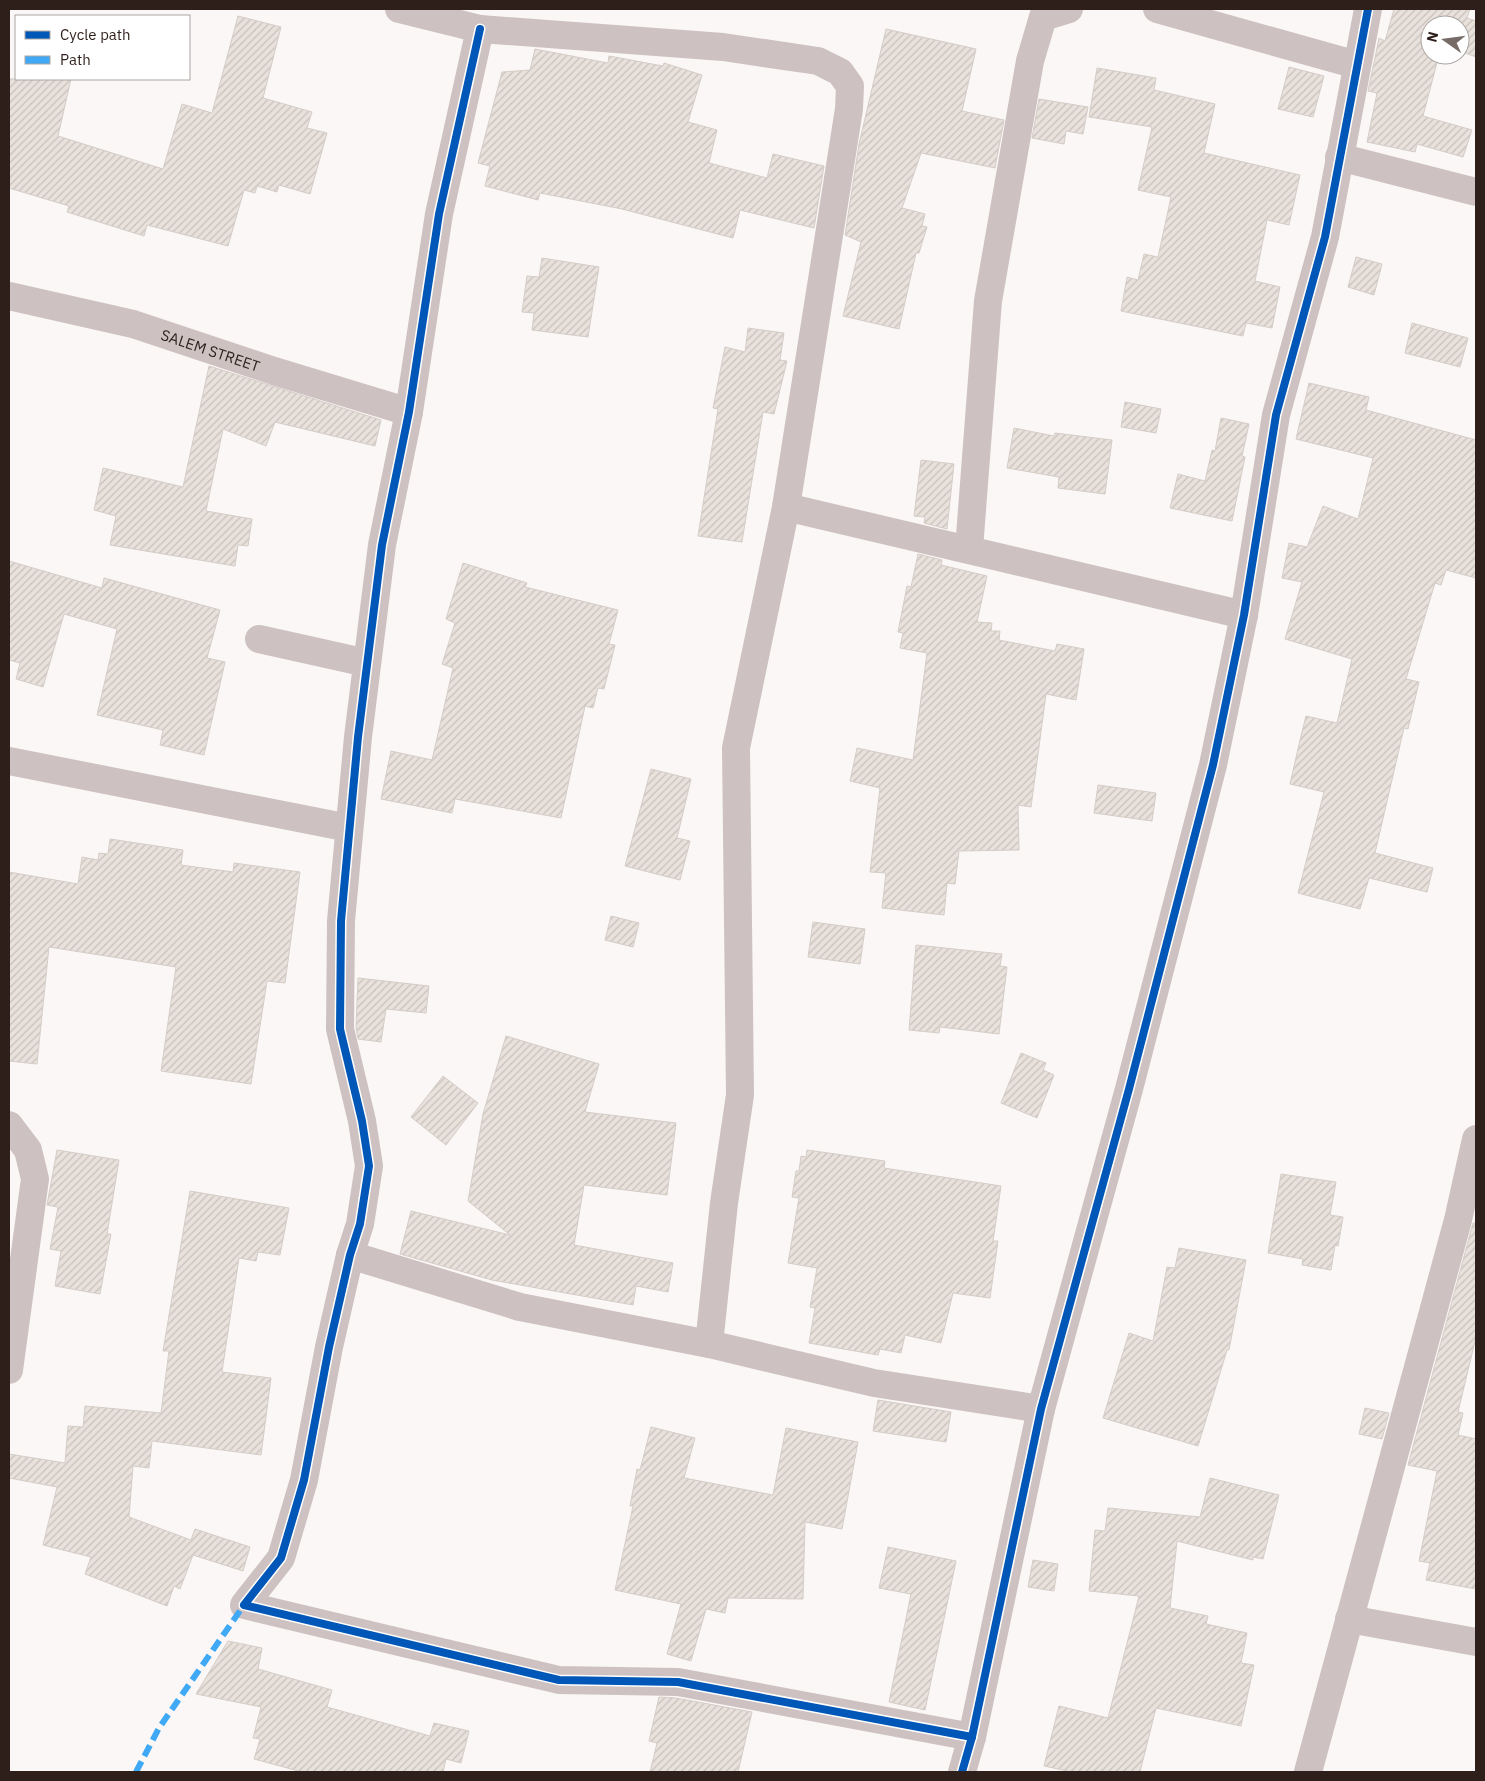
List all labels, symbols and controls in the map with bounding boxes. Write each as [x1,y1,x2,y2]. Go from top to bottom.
legend [15,15,190,80]
north arrow [1420,15,1470,65]
text: Cycle path [60,25,131,44]
text: N [1422,30,1442,44]
text: Path [60,50,91,69]
street label: SALEM STREET [159,325,263,375]

